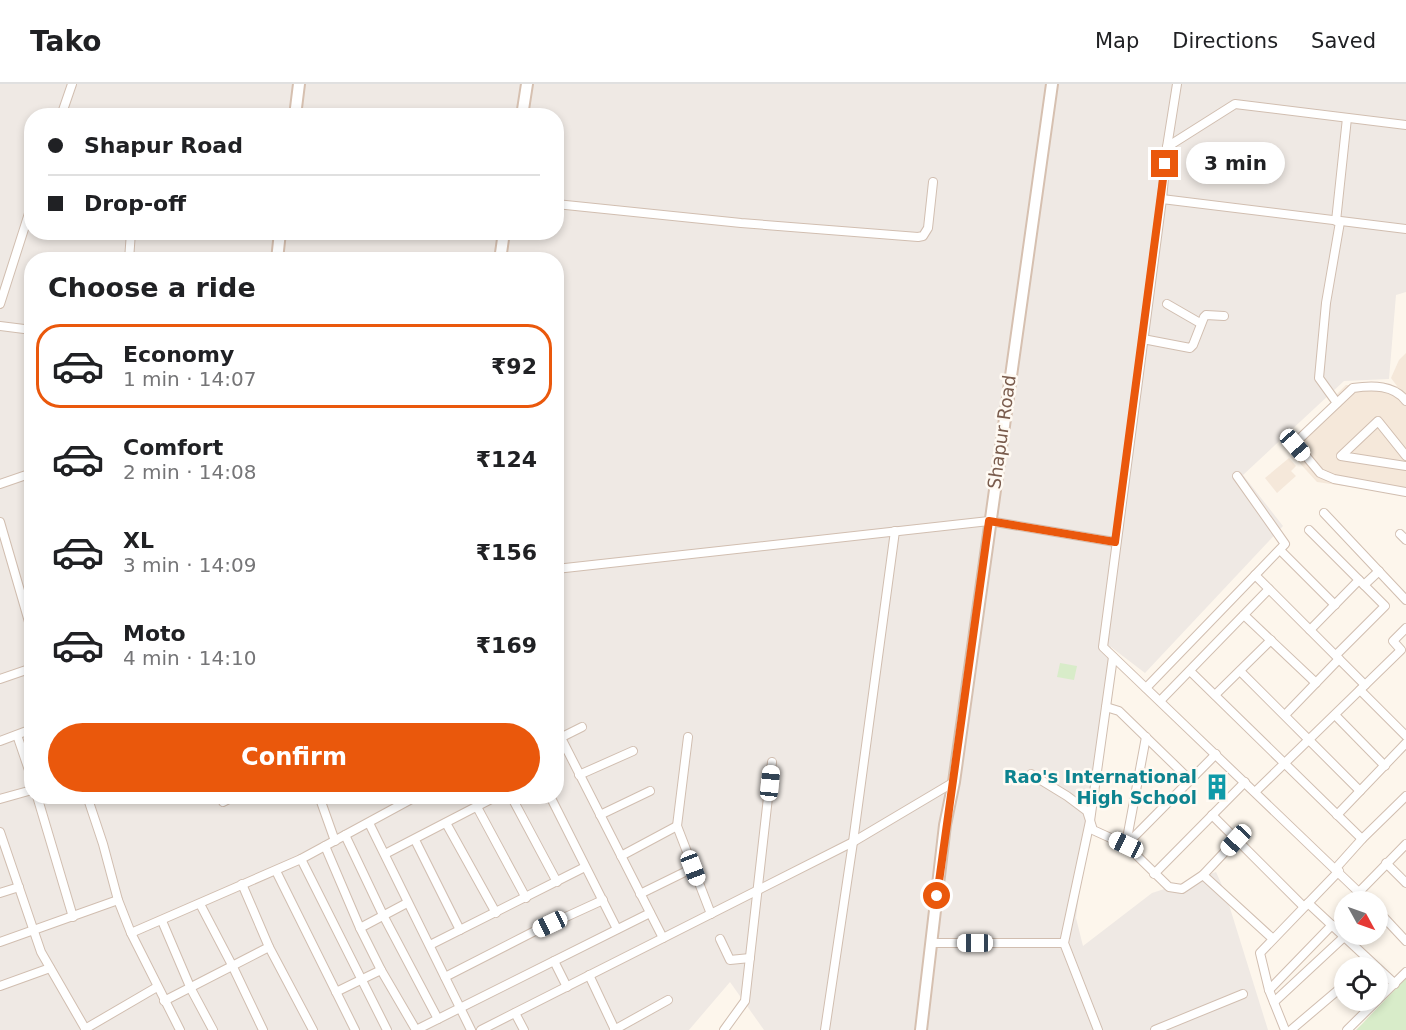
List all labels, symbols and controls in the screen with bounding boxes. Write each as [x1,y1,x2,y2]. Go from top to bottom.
text: Tako [30,25,102,58]
text: Map [1095,29,1139,53]
text: Directions [1172,29,1278,53]
text: Saved [1311,29,1376,53]
text: Shapur Road [84,133,243,158]
callout: 3 min [1186,143,1285,185]
route end [1151,150,1178,177]
text: 3 min [1204,151,1267,175]
text: Drop-off [84,191,186,216]
text: Choose a ride [48,272,256,303]
icon: car [51,339,105,393]
text: Economy [123,342,234,367]
text: ₹92 [491,354,537,379]
text: 1 min · 14:07 [123,367,257,391]
street label: Shapur Road [983,374,1020,490]
car [1276,426,1314,464]
icon: car [51,432,105,486]
text: Comfort [123,435,223,460]
text: ₹124 [476,447,537,472]
text: 2 min · 14:08 [123,460,257,484]
icon: car [51,525,105,579]
text: XL [123,528,154,553]
text: ₹156 [476,540,537,565]
text: 3 min · 14:09 [123,553,257,577]
icon: car [51,618,105,672]
text: Moto [123,621,186,646]
text: ₹169 [476,633,537,658]
text: 4 min · 14:10 [123,646,257,670]
button: Confirm [48,723,540,792]
car [759,764,781,802]
place label: Rao's International High School [1004,766,1197,808]
building icon: Rao's International High School [1202,772,1232,802]
car [1217,821,1255,859]
car [1106,829,1146,861]
car [678,848,708,888]
route start [923,882,950,909]
north arrow [1334,891,1388,945]
map controls [1334,891,1388,1011]
car [530,908,570,940]
car [957,934,993,952]
button: locate [1334,957,1388,1011]

